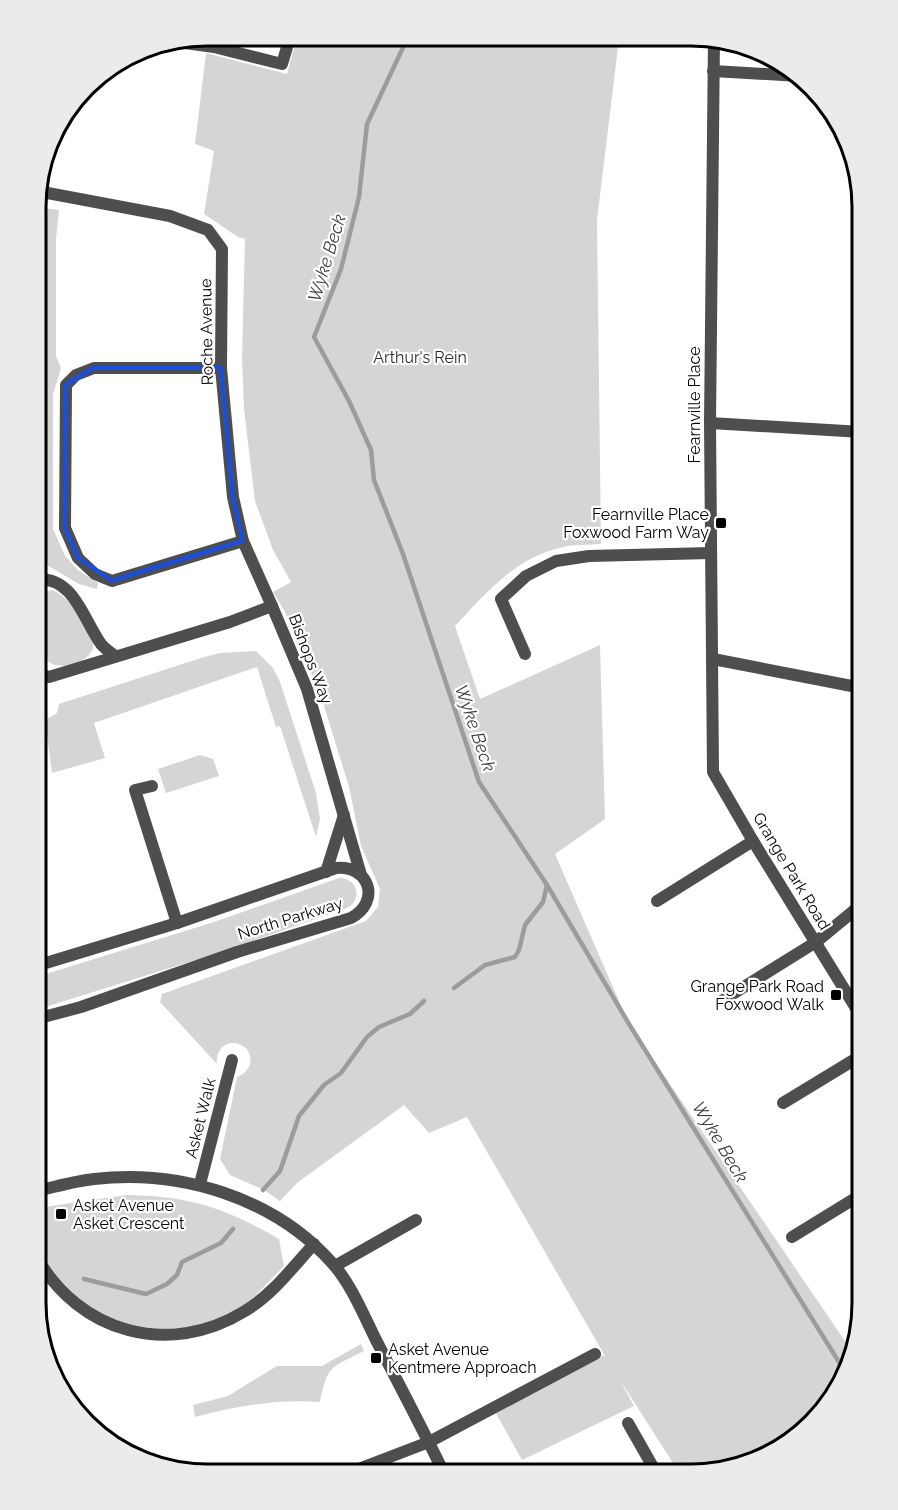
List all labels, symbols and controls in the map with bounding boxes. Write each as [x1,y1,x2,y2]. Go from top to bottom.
water label: Wyke Beck [303,211,350,304]
street label: Roche Avenue [196,278,217,386]
street label: Fearnville Place [685,346,704,464]
park label: Arthur's Rein [373,348,467,367]
place label: Fearnville Place Foxwood Farm Way [563,505,709,542]
marker: Fearnville Place Foxwood Farm Way [714,516,728,530]
street label: Bishops Way [285,611,337,707]
water label: Wyke Beck [451,682,500,774]
street label: Grange Park Road [749,809,834,933]
street label: North Parkway [235,893,345,943]
place label: Grange Park Road Foxwood Walk [690,977,825,1014]
marker: Grange Park Road Foxwood Walk [829,988,843,1002]
street label: Asket Walk [181,1075,220,1160]
water label: Wyke Beck [688,1098,753,1186]
place label: Asket Avenue Asket Crescent [73,1196,185,1233]
marker: Asket Avenue Asket Crescent [54,1207,68,1221]
place label: Asket Avenue Kentmere Approach [388,1340,537,1377]
marker: Asket Avenue Kentmere Approach [369,1351,383,1365]

